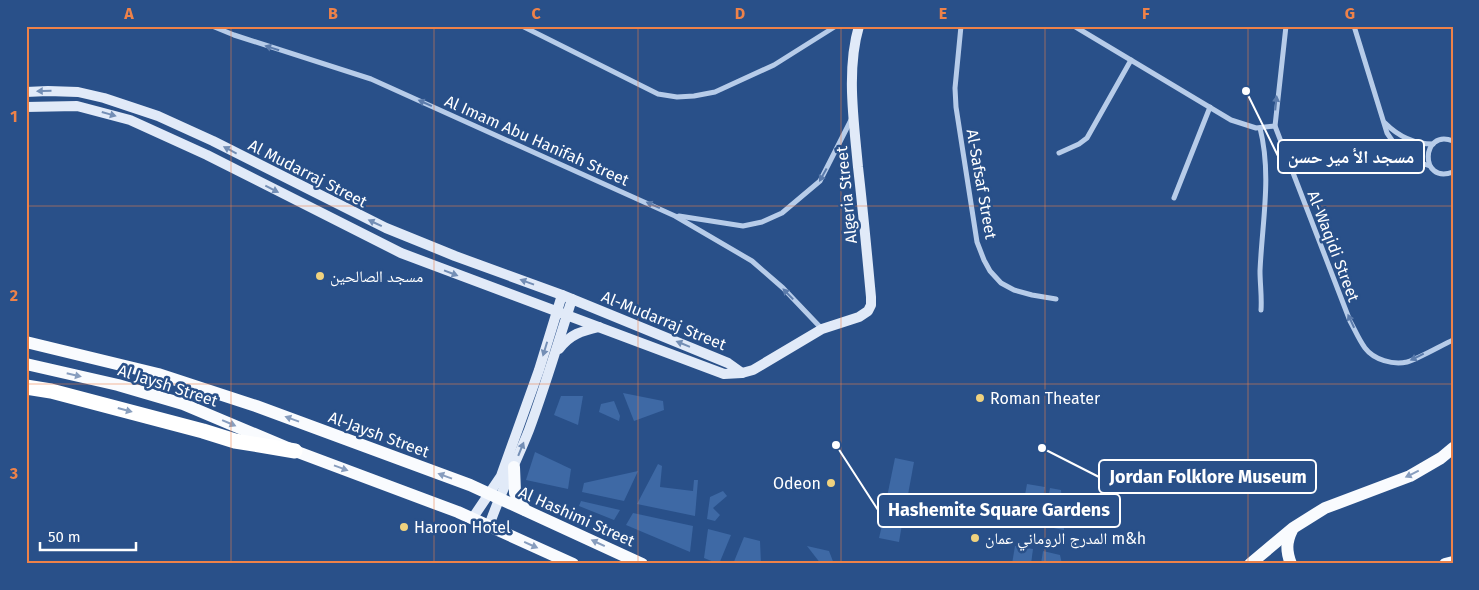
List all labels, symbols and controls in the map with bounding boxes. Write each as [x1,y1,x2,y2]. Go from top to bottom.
text: A [123,4,134,23]
text: B [328,4,338,23]
text: C [531,4,541,23]
text: D [735,4,745,23]
text: E [939,4,947,23]
text: F [1142,4,1150,23]
text: G [1345,4,1355,23]
one-way arrow [265,43,280,51]
one-way arrow [36,87,52,95]
street label: Al Imam Abu Hanifah Street [442,91,632,190]
one-way arrow [1273,95,1281,111]
one-way arrow [418,99,432,107]
text: 1 [10,107,18,126]
one-way arrow [101,110,117,118]
street label: Al-Safsaf Street [962,128,1001,241]
street label: Al Mudarraj Street [245,135,370,212]
callout: مسجد الأ مير حسن [1278,140,1424,173]
street label: Algeria Street [832,145,861,245]
one-way arrow [223,146,237,154]
text: مسجد الأ مير حسن [1288,146,1414,168]
one-way arrow [819,167,827,182]
one-way arrow [265,185,279,193]
street label: Al-Waqidi Street [1304,188,1364,305]
one-way arrow [646,201,660,209]
one-way arrow [368,219,382,227]
place label: مسجد الصالحين [330,267,423,287]
one-way arrow [444,269,459,277]
marker: مسجد الصالحين [314,270,326,282]
one-way arrow [519,278,534,285]
text: 2 [10,286,18,305]
street label: Al-Mudarraj Street [599,287,729,354]
one-way arrow [782,288,794,300]
one-way arrow [1347,314,1355,328]
one-way arrow [675,340,690,348]
one-way arrow [541,342,549,357]
one-way arrow [1410,353,1425,361]
street label: Al Jaysh Street [116,360,220,411]
one-way arrow [66,371,81,379]
place label: Roman Theater [990,389,1101,408]
marker: Roman Theater [974,392,986,404]
one-way arrow [117,406,132,414]
street label: Al-Jaysh Street [326,407,432,462]
one-way arrow [284,415,299,423]
one-way arrow [222,419,237,427]
one-way arrow [517,441,525,456]
callout: Jordan Folklore Museum [1099,460,1316,493]
text: 3 [9,464,18,483]
one-way arrow [334,464,349,472]
text: Jordan Folklore Museum [1108,466,1307,488]
one-way arrow [1405,471,1419,479]
one-way arrow [437,472,452,480]
place label: Odeon [773,474,821,493]
marker: Odeon [825,477,837,489]
street label: Al Hashimi Street [516,482,638,551]
callout: Hashemite Square Gardens [878,494,1120,527]
text: Hashemite Square Gardens [888,499,1110,521]
place label: Haroon Hotel [414,518,511,537]
scale bar [40,520,136,552]
marker: Haroon Hotel [398,521,410,533]
text: 50 m [48,528,81,546]
place label: المدرج الروماني عمان m&h [985,529,1146,551]
marker: المدرج الروماني عمان m&h [969,532,981,544]
one-way arrow [591,539,605,547]
one-way arrow [524,541,538,549]

